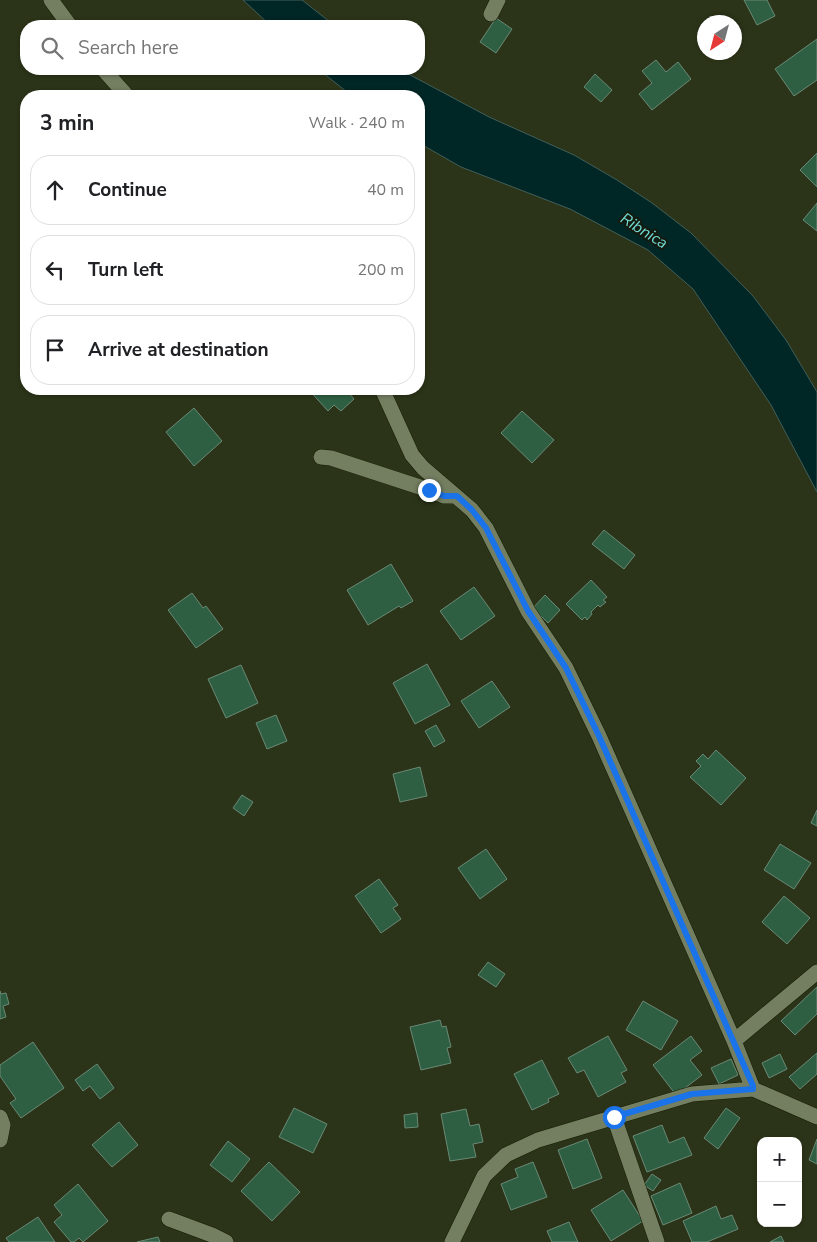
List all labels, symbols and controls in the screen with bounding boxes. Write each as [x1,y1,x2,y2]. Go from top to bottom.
north arrow [697,15,742,60]
search box [20,20,425,75]
icon: search [38,34,66,62]
text: Search here [78,35,179,61]
text: 3 min [40,109,94,137]
text: Walk · 240 m [309,112,405,134]
icon: ahead [41,176,69,204]
text: Continue [88,177,167,203]
text: 40 m [367,179,404,201]
water label: Ribnica [616,208,672,254]
icon: left [41,256,69,284]
text: Turn left [88,257,163,283]
text: 200 m [357,259,404,281]
icon: arrive [41,336,69,364]
text: Arrive at destination [88,337,269,363]
route end [418,479,441,502]
route start [603,1106,626,1129]
map controls [757,1137,802,1227]
button: + [757,1137,802,1182]
button: − [757,1182,802,1227]

